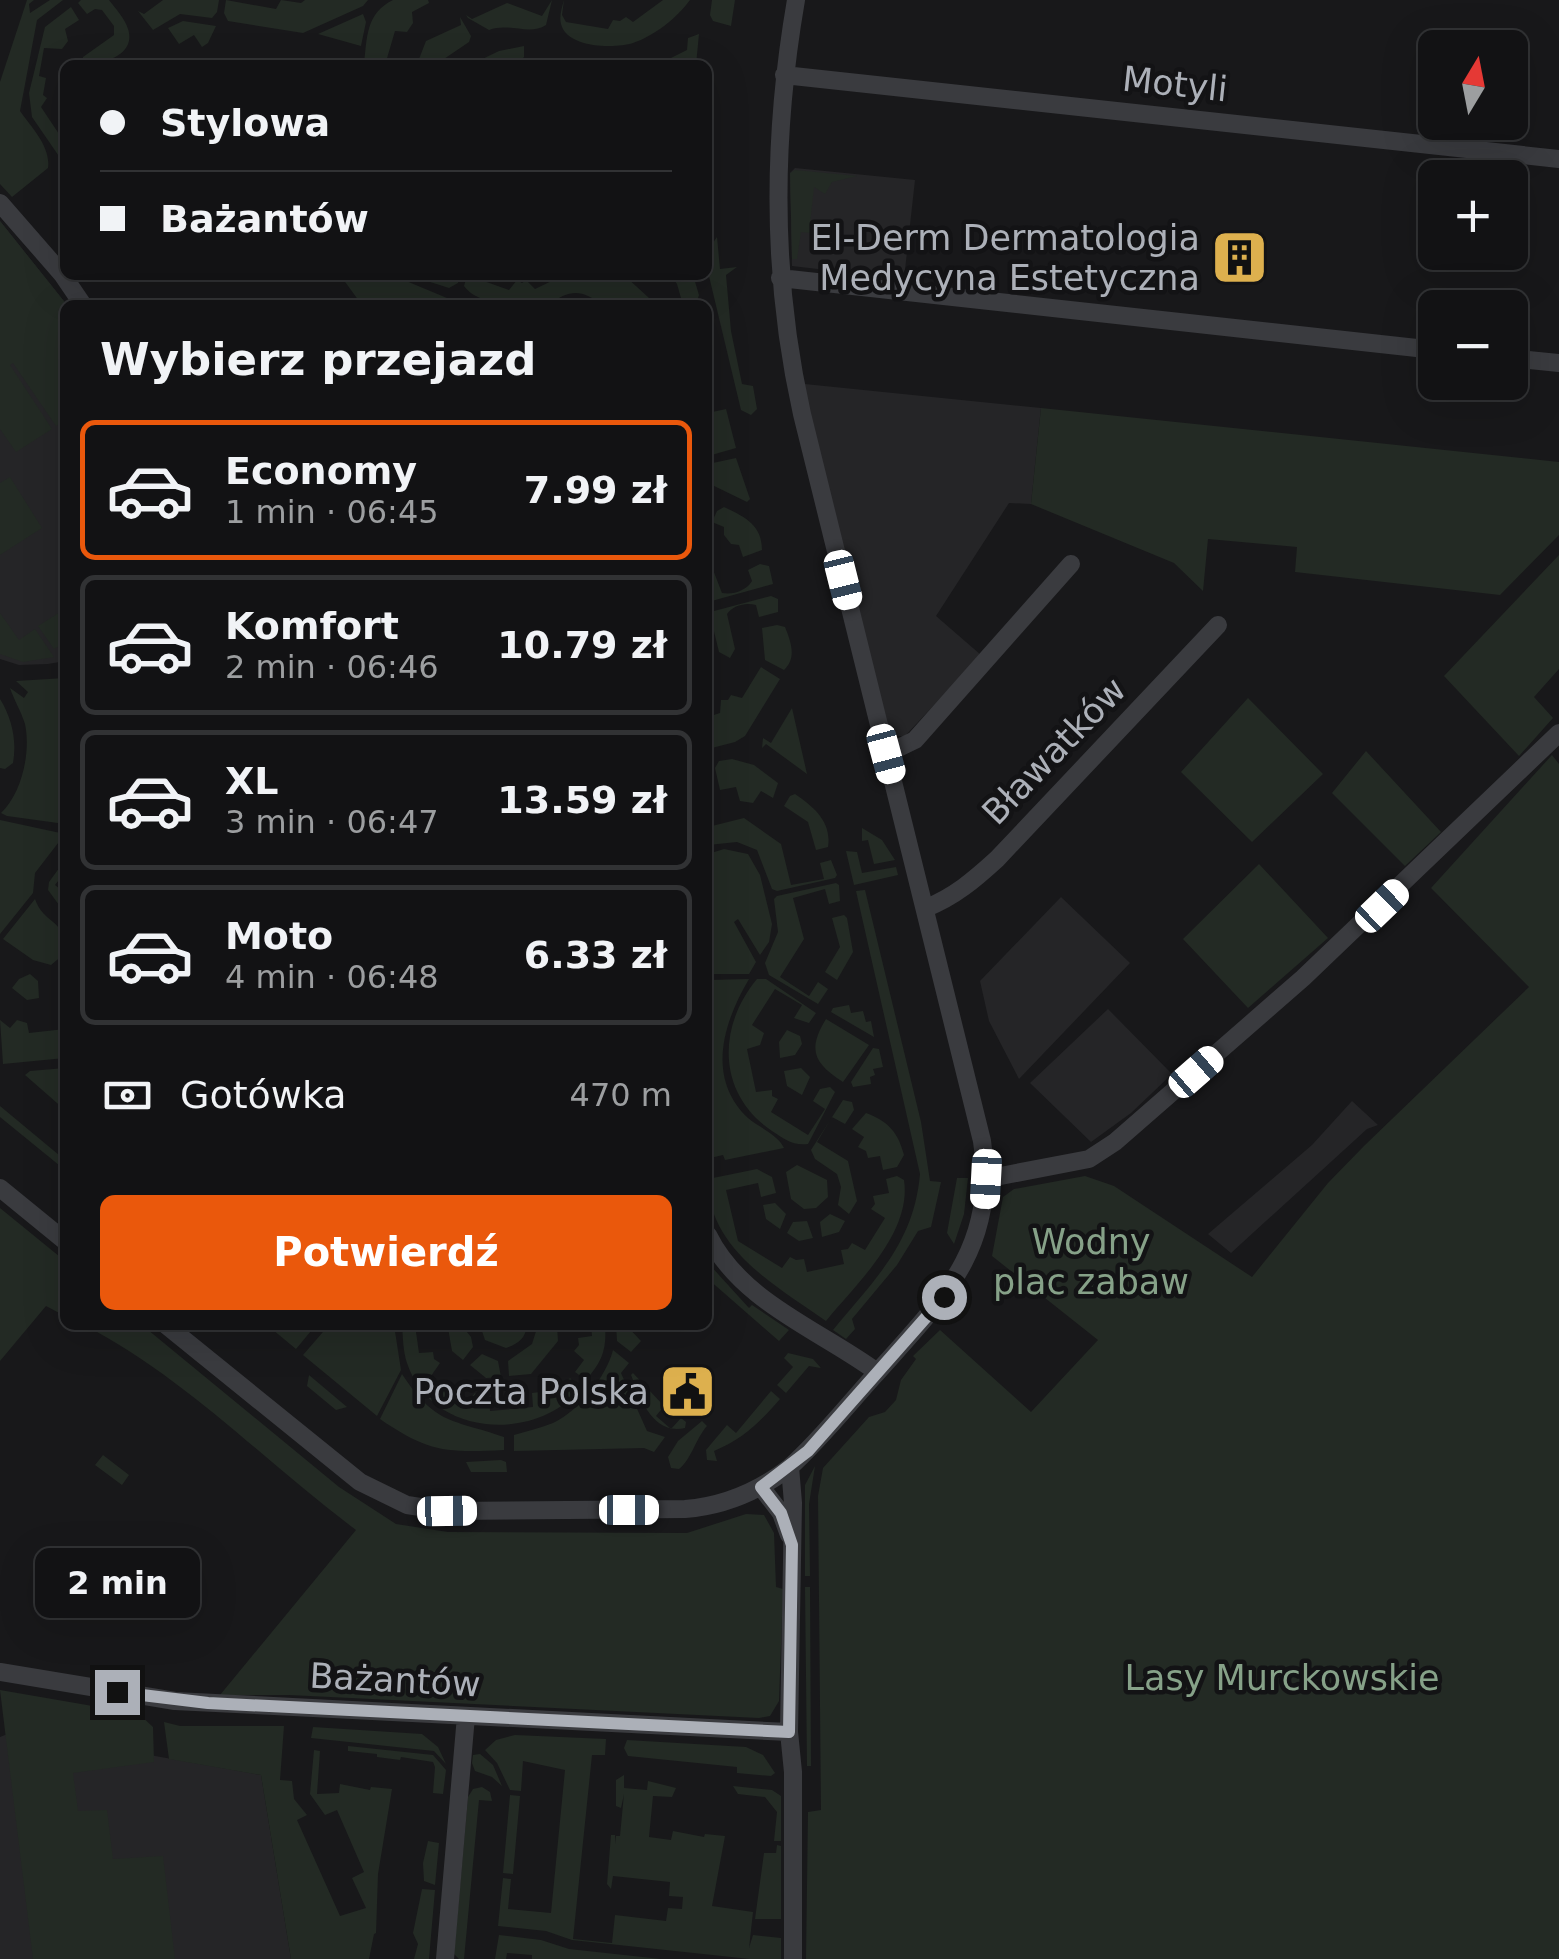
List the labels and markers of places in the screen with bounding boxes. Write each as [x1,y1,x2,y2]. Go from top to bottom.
place label: El-Derm Dermatologia Medycyna Estetyczna [811,218,1200,298]
building icon: El-Derm Dermatologia Medycyna Estetyczna [1209,228,1269,288]
public building icon: Poczta Polska [658,1362,718,1422]
place label: Poczta Polska [413,1372,649,1412]

